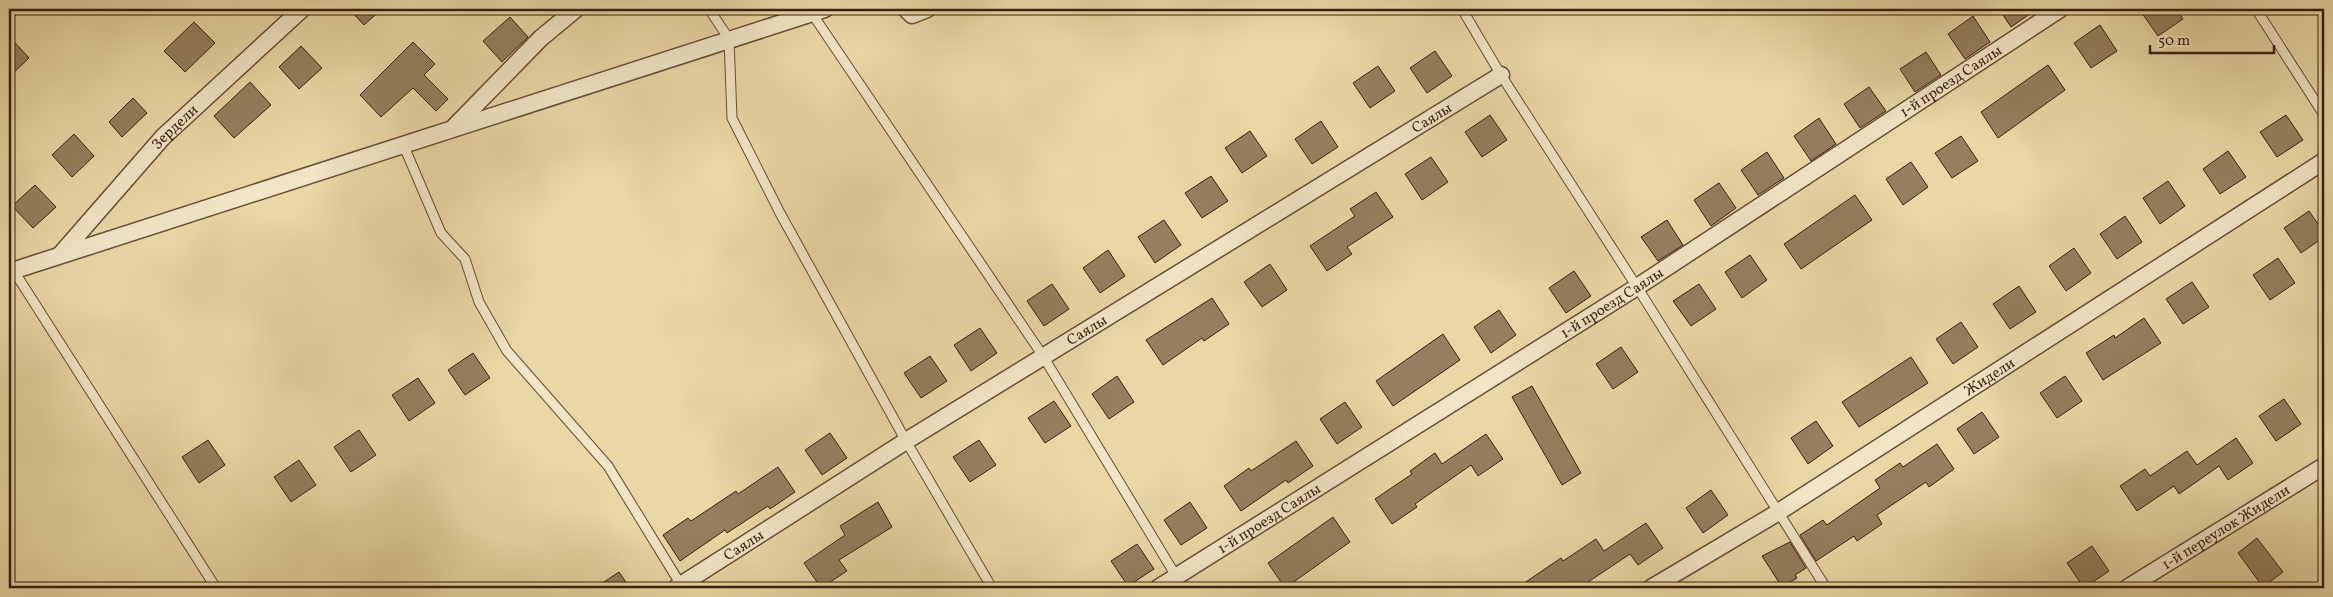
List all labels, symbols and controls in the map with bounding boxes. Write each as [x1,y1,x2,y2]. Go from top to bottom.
scale bar [2150,22,2274,54]
text: 50 m [2158,31,2190,52]
street label: 1-й проезд Саялы [1896,41,2007,123]
street label: Саялы [1408,98,1457,139]
street label: Зердели [147,101,203,155]
street label: 1-й проезд Саялы [1557,263,1668,344]
street label: Саялы [1063,311,1112,352]
street label: Жидели [1961,354,2020,402]
street label: 1-й проезд Саялы [1214,479,1326,560]
street label: 1-й переулок Жидели [2158,481,2294,576]
street label: Саялы [720,525,769,567]

